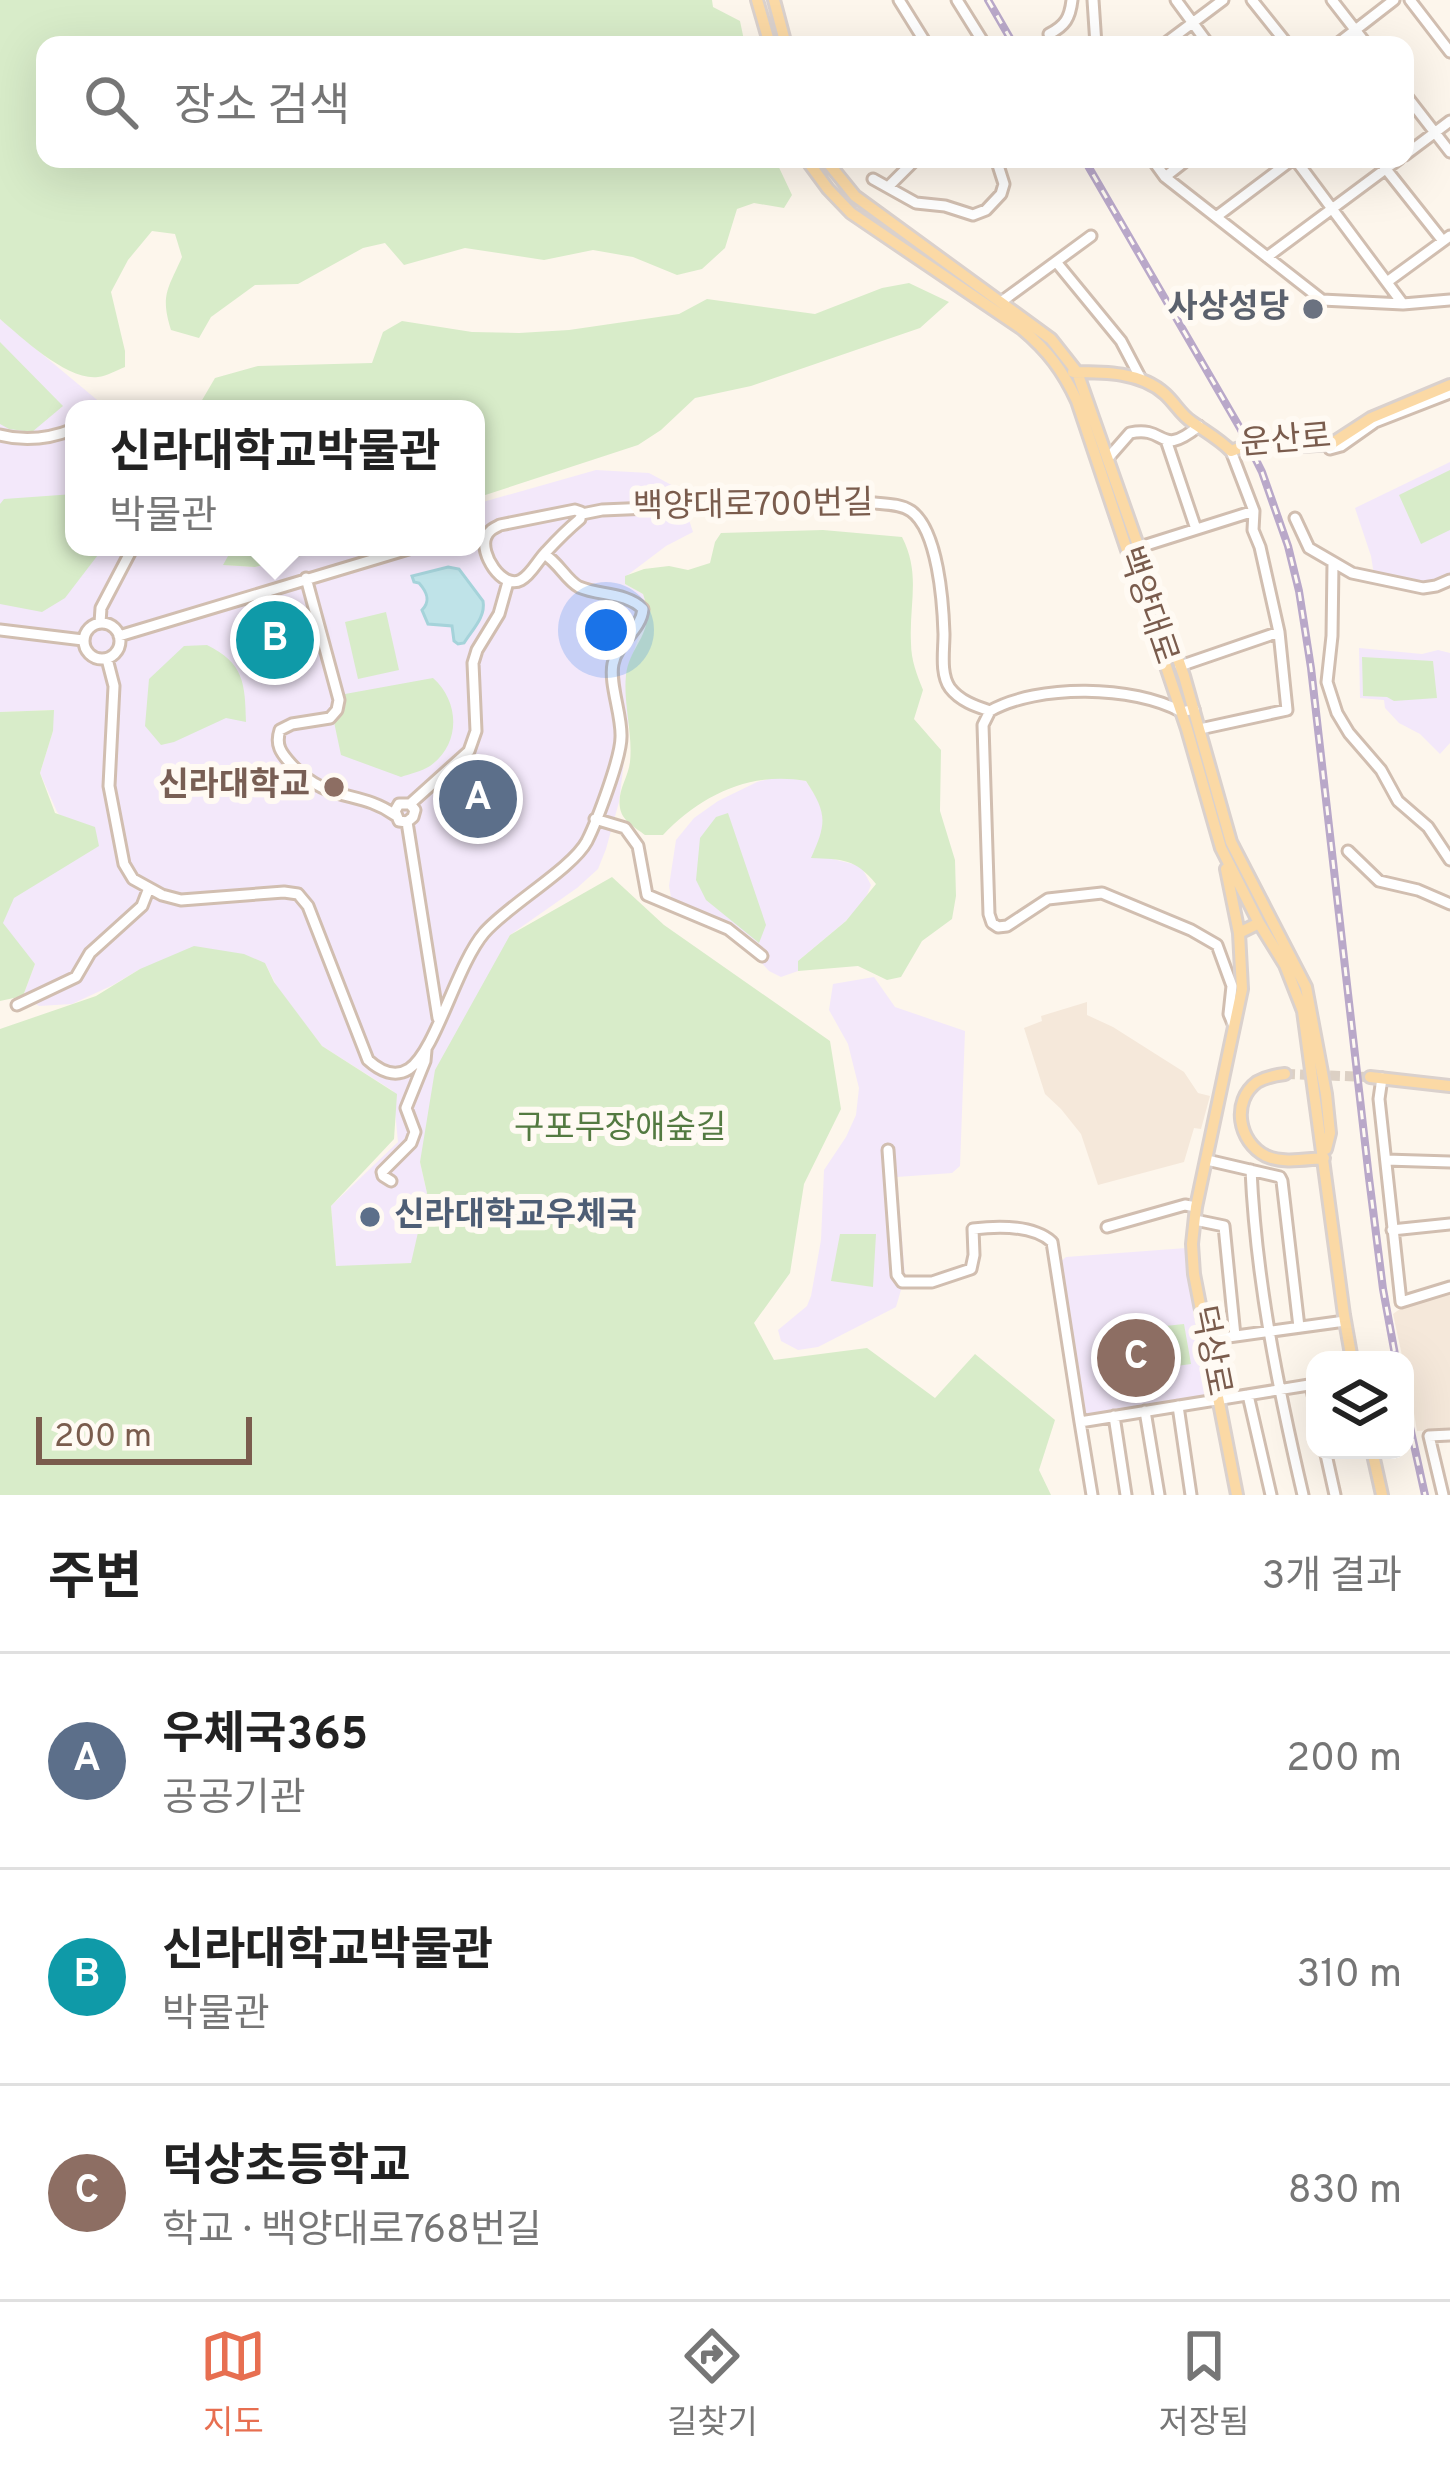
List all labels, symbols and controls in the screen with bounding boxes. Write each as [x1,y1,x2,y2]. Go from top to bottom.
search box [36,36,1414,168]
icon: search [78,69,144,135]
text: 장소 검색 [174,80,350,137]
place label: 사상성당 [1168,288,1289,330]
marker: 사상성당 [1300,296,1326,322]
popup [65,400,485,556]
street label: 운산로 [1239,417,1333,467]
text: 신라대학교박물관 [109,426,441,483]
street label: 백양대로700번길 [632,484,874,530]
text: 박물관 [109,494,217,543]
street label: 백양대로 [1106,542,1186,670]
pin: B [236,595,314,685]
your location [576,600,636,660]
pin: A [439,754,517,844]
place label: 신라대학교 [158,766,310,808]
marker: 신라대학교 [321,774,347,800]
park label: 구포무장애숲길 [514,1109,726,1151]
place label: 신라대학교우체국 [394,1196,637,1238]
marker: 신라대학교우체국 [357,1204,383,1230]
street label: 덕상로 [1180,1302,1238,1400]
pin: C [1097,1313,1175,1403]
map controls [1306,1351,1414,1459]
button: layers [1306,1351,1414,1459]
scale bar [36,1411,252,1464]
text: 200 m [54,1417,152,1459]
text: 주변 [48,1548,142,1613]
text: 3개 결과 [1262,1554,1402,1603]
text: 우체국365 [162,1708,368,1765]
text: A [73,1736,101,1785]
text: 200 m [1286,1736,1402,1785]
text: 공공기관 [162,1776,306,1825]
text: 신라대학교박물관 [162,1924,493,1981]
text: B [74,1952,100,2001]
text: 310 m [1297,1952,1402,2001]
text: 박물관 [162,1992,270,2041]
text: 덕상초등학교 [162,2140,410,2197]
text: C [75,2168,99,2217]
text: 830 m [1288,2168,1402,2217]
text: 학교 · 백양대로768번길 [162,2208,542,2257]
tab: 지도 [200,2323,266,2446]
tab: 길찾기 [667,2323,758,2446]
tab: 저장됨 [1159,2323,1250,2446]

